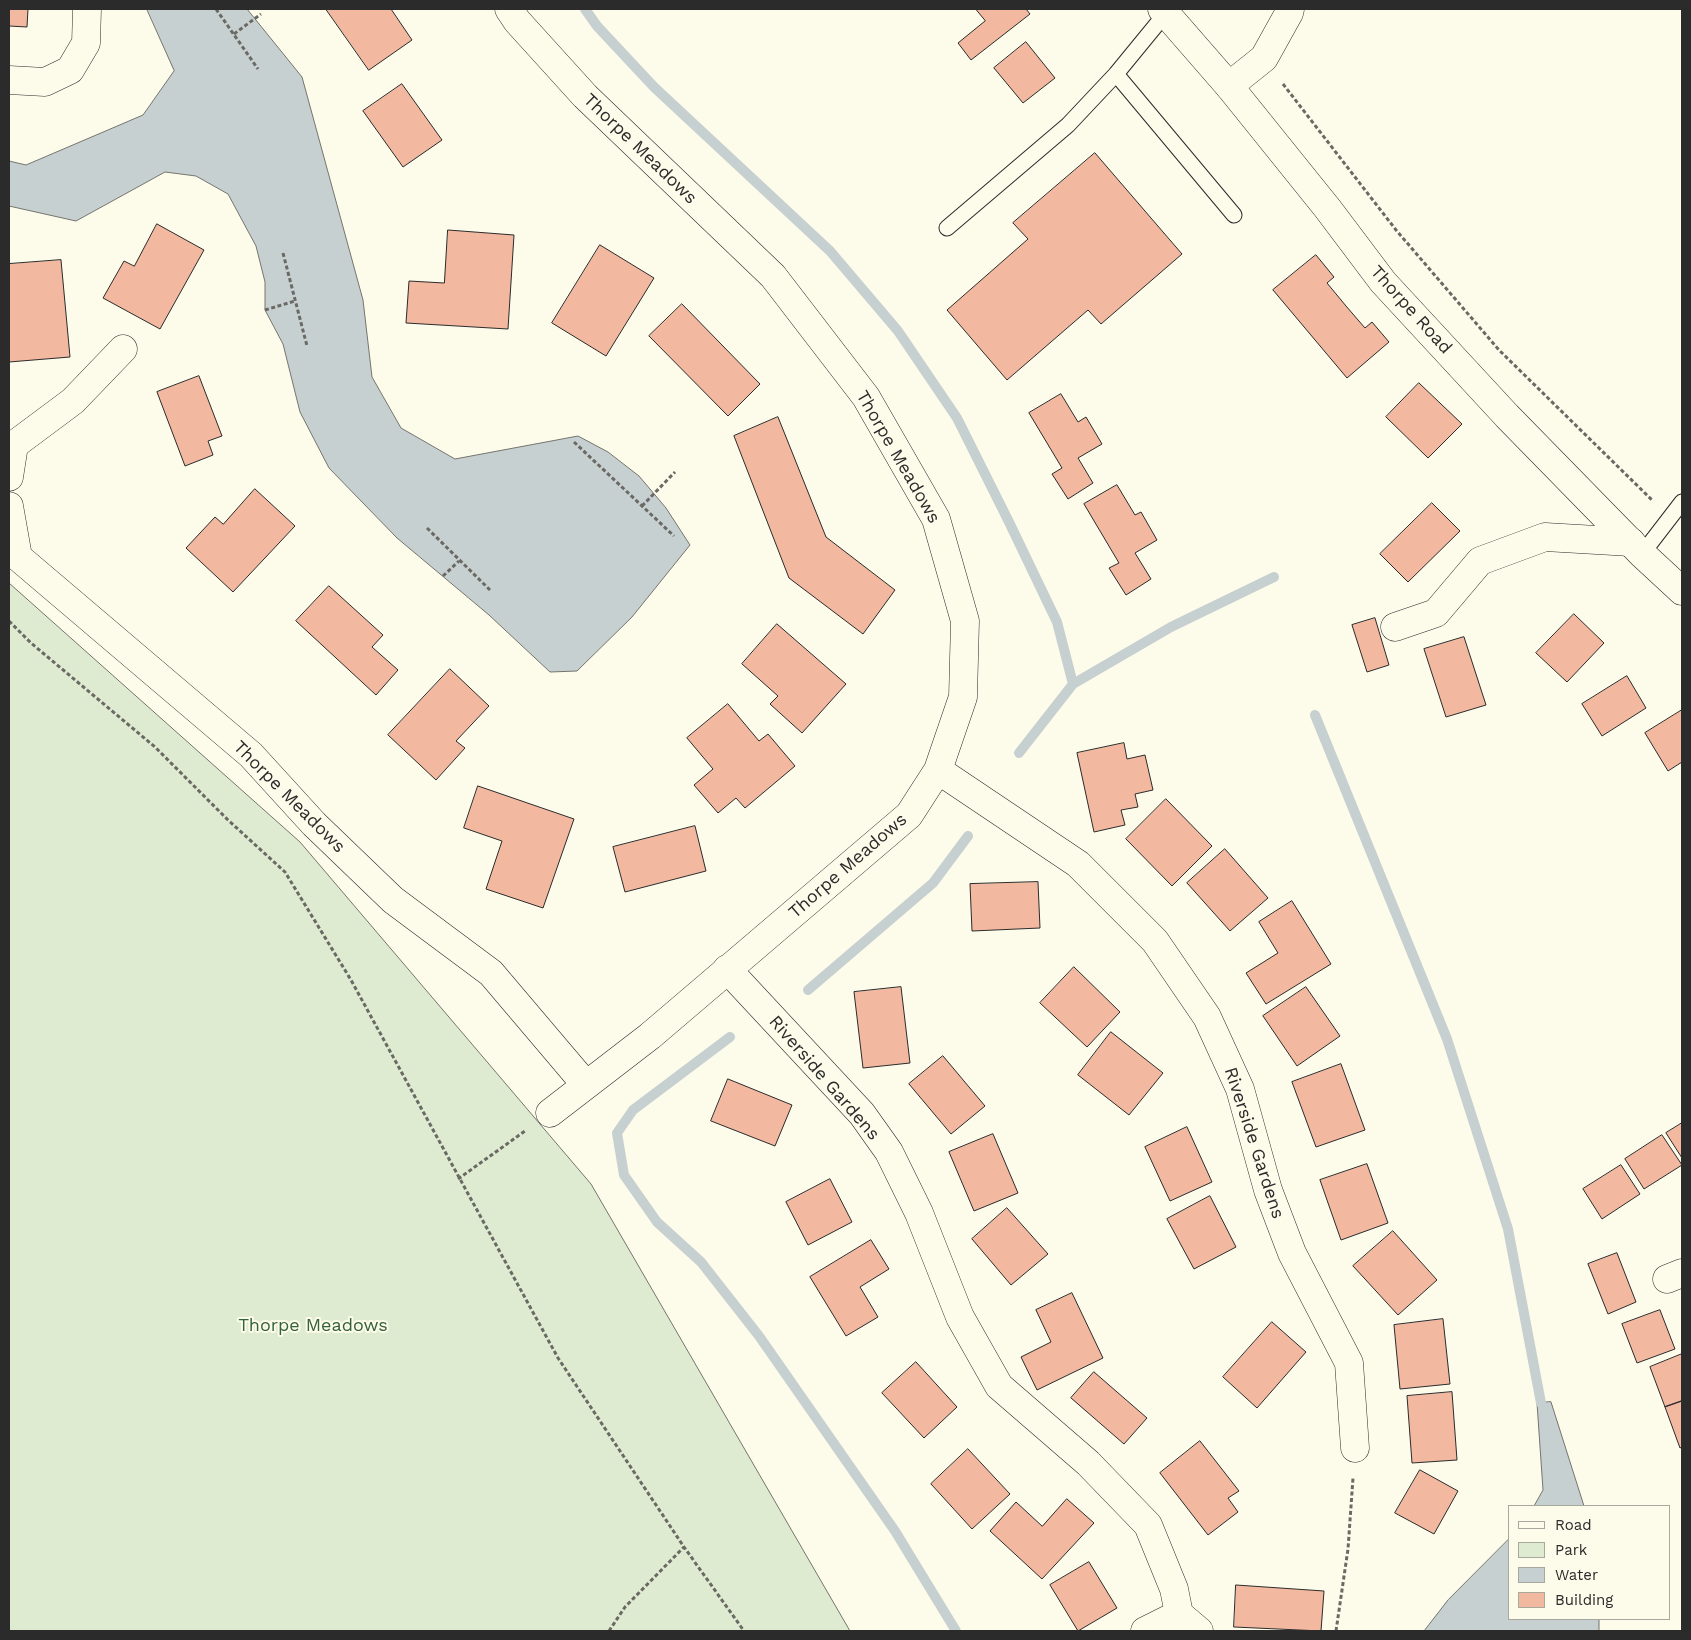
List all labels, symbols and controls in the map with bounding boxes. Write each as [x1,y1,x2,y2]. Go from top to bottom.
street label: Thorpe Meadows [579,89,701,209]
street label: Thorpe Road [1366,261,1456,359]
street label: Thorpe Meadows [851,387,945,527]
street label: Thorpe Meadows [228,736,350,858]
street label: Thorpe Meadows [784,809,912,923]
street label: Riverside Gardens [764,1011,884,1145]
street label: Riverside Gardens [1219,1065,1289,1221]
park label: Thorpe Meadows [238,1315,388,1337]
legend [1508,1505,1671,1620]
text: Road [1555,1516,1592,1534]
text: Park [1555,1541,1587,1559]
text: Water [1555,1566,1598,1584]
text: Building [1555,1591,1613,1609]

